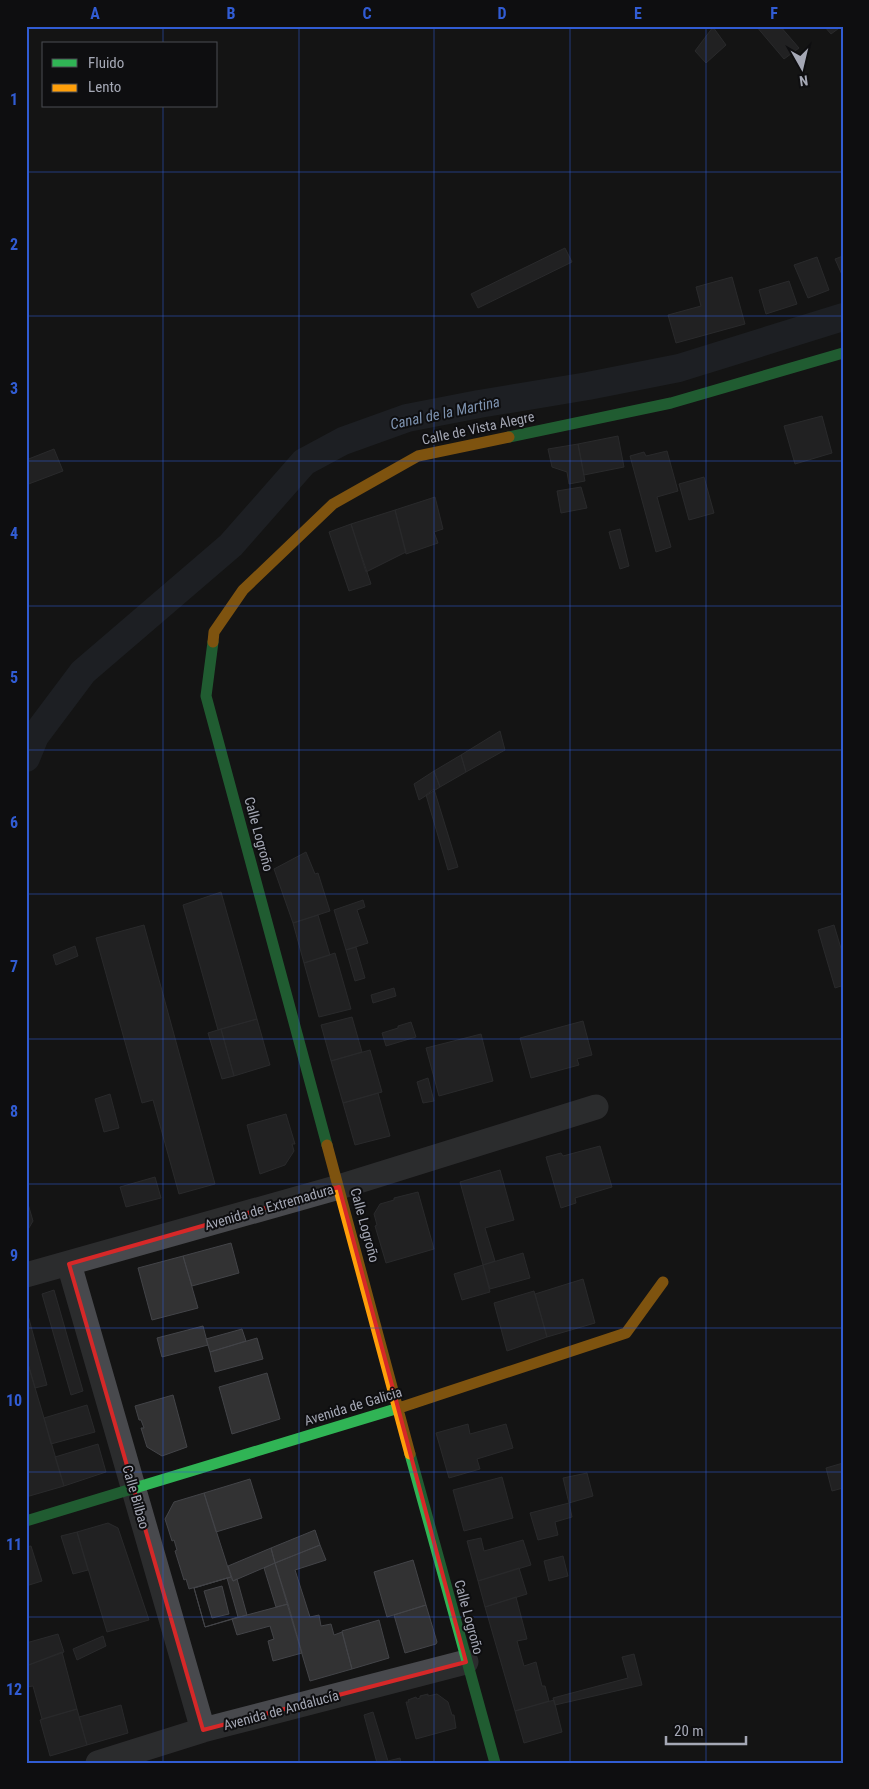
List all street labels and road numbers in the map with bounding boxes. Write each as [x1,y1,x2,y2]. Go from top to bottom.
street label: Calle de Vista Alegre [420,408,536,448]
street label: Calle Logroño [241,795,277,873]
street label: Avenida de Extremadura [203,1181,335,1233]
street label: Calle Logroño [347,1186,383,1264]
street label: Avenida de Galicia [302,1384,404,1428]
street label: Calle Bilbao [119,1463,153,1531]
street label: Calle Logroño [451,1578,487,1656]
street label: Avenida de Andalucía [222,1687,340,1733]

